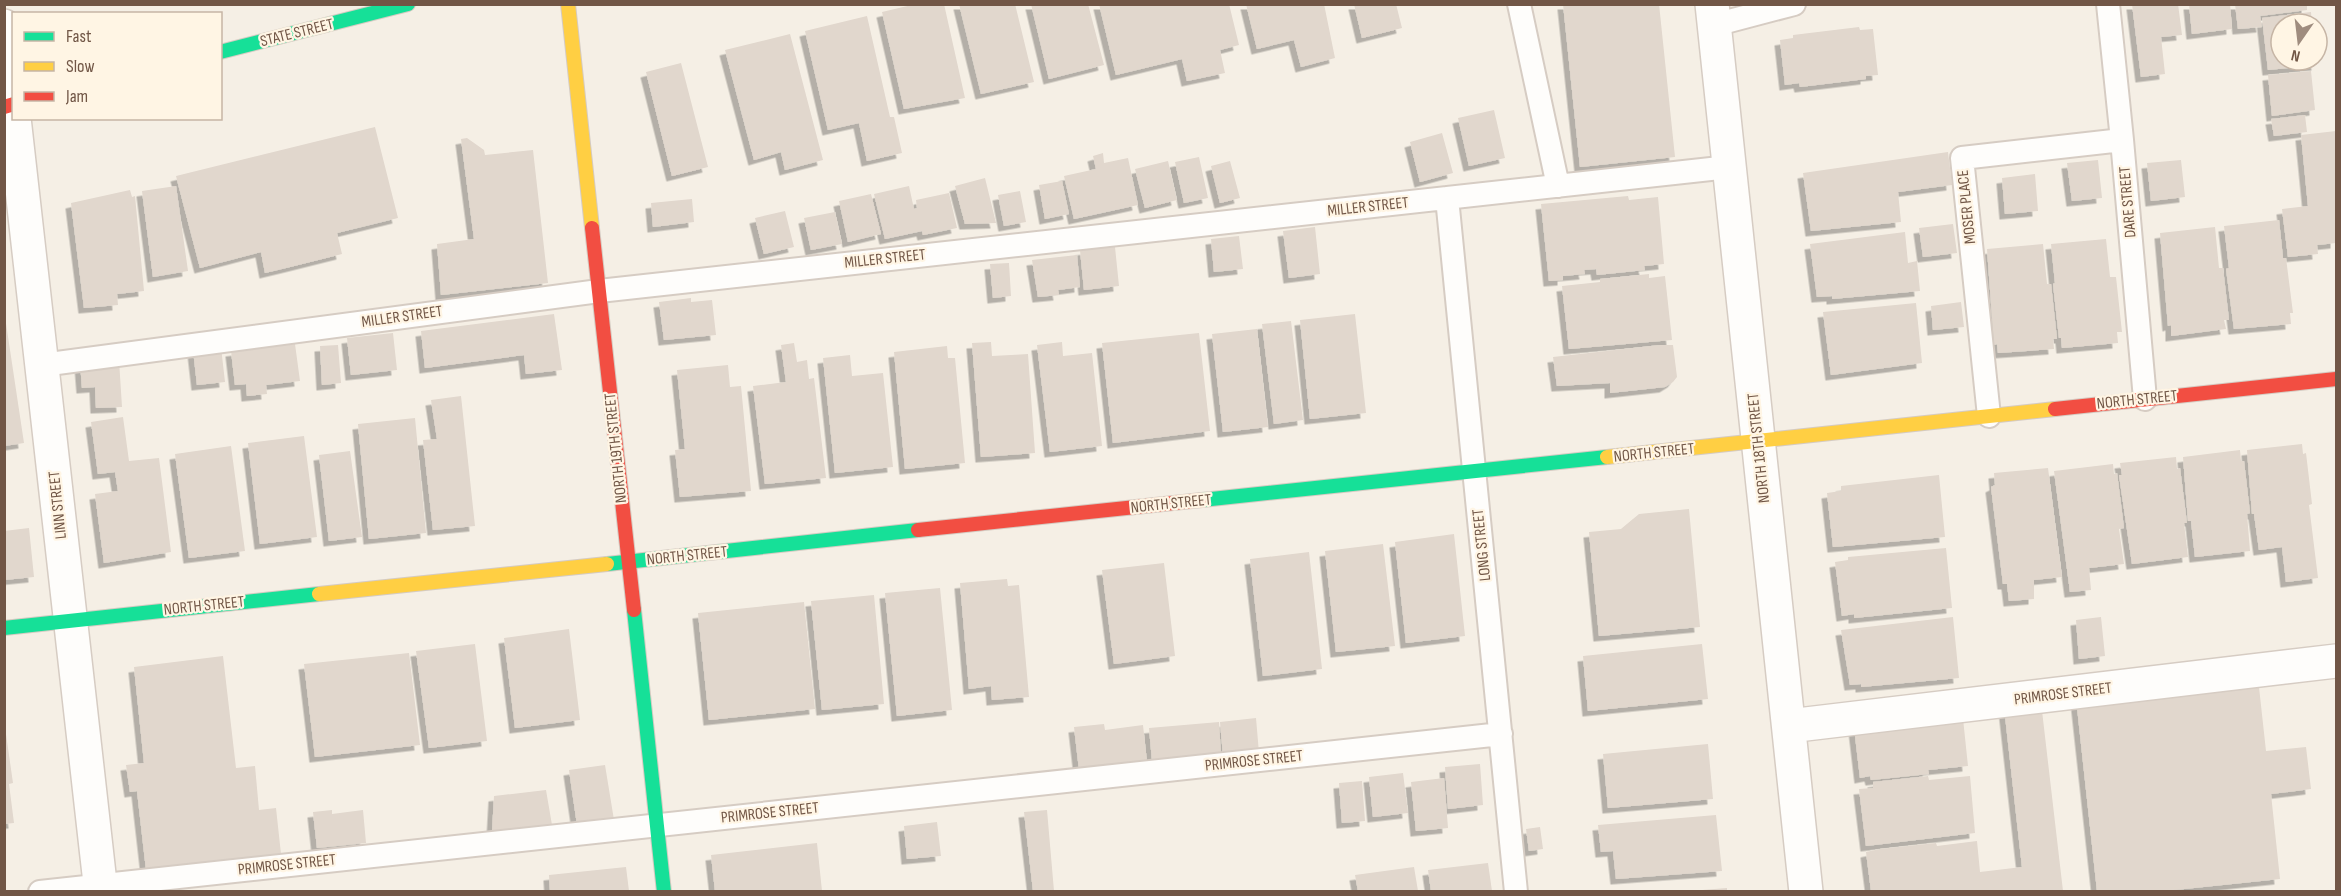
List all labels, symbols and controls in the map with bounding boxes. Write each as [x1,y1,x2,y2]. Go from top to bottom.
legend [12,12,222,120]
north arrow [2269,12,2329,72]
street label: STATE STREET [258,15,336,51]
text: Fast [66,26,92,47]
text: N [2289,45,2302,65]
text: Slow [66,56,95,77]
text: Jam [65,86,88,107]
street label: DARE STREET [2115,165,2141,238]
street label: MOSER PLACE [1954,169,1980,245]
street label: MILLER STREET [1327,193,1410,221]
street label: MILLER STREET [844,245,927,273]
street label: MILLER STREET [360,302,444,332]
street label: NORTH STREET [2096,386,2179,414]
street label: NORTH 19TH STREET [601,392,631,504]
street label: NORTH 18TH STREET [1744,392,1774,504]
street label: NORTH STREET [1613,439,1696,467]
street label: LINN STREET [45,470,71,540]
street label: NORTH STREET [1130,490,1213,518]
street label: LONG STREET [1469,507,1495,582]
street label: NORTH STREET [646,542,729,570]
street label: NORTH STREET [163,592,246,620]
street label: PRIMROSE STREET [2013,679,2113,709]
street label: PRIMROSE STREET [1204,746,1304,776]
street label: PRIMROSE STREET [720,798,820,828]
street label: PRIMROSE STREET [237,850,337,880]

